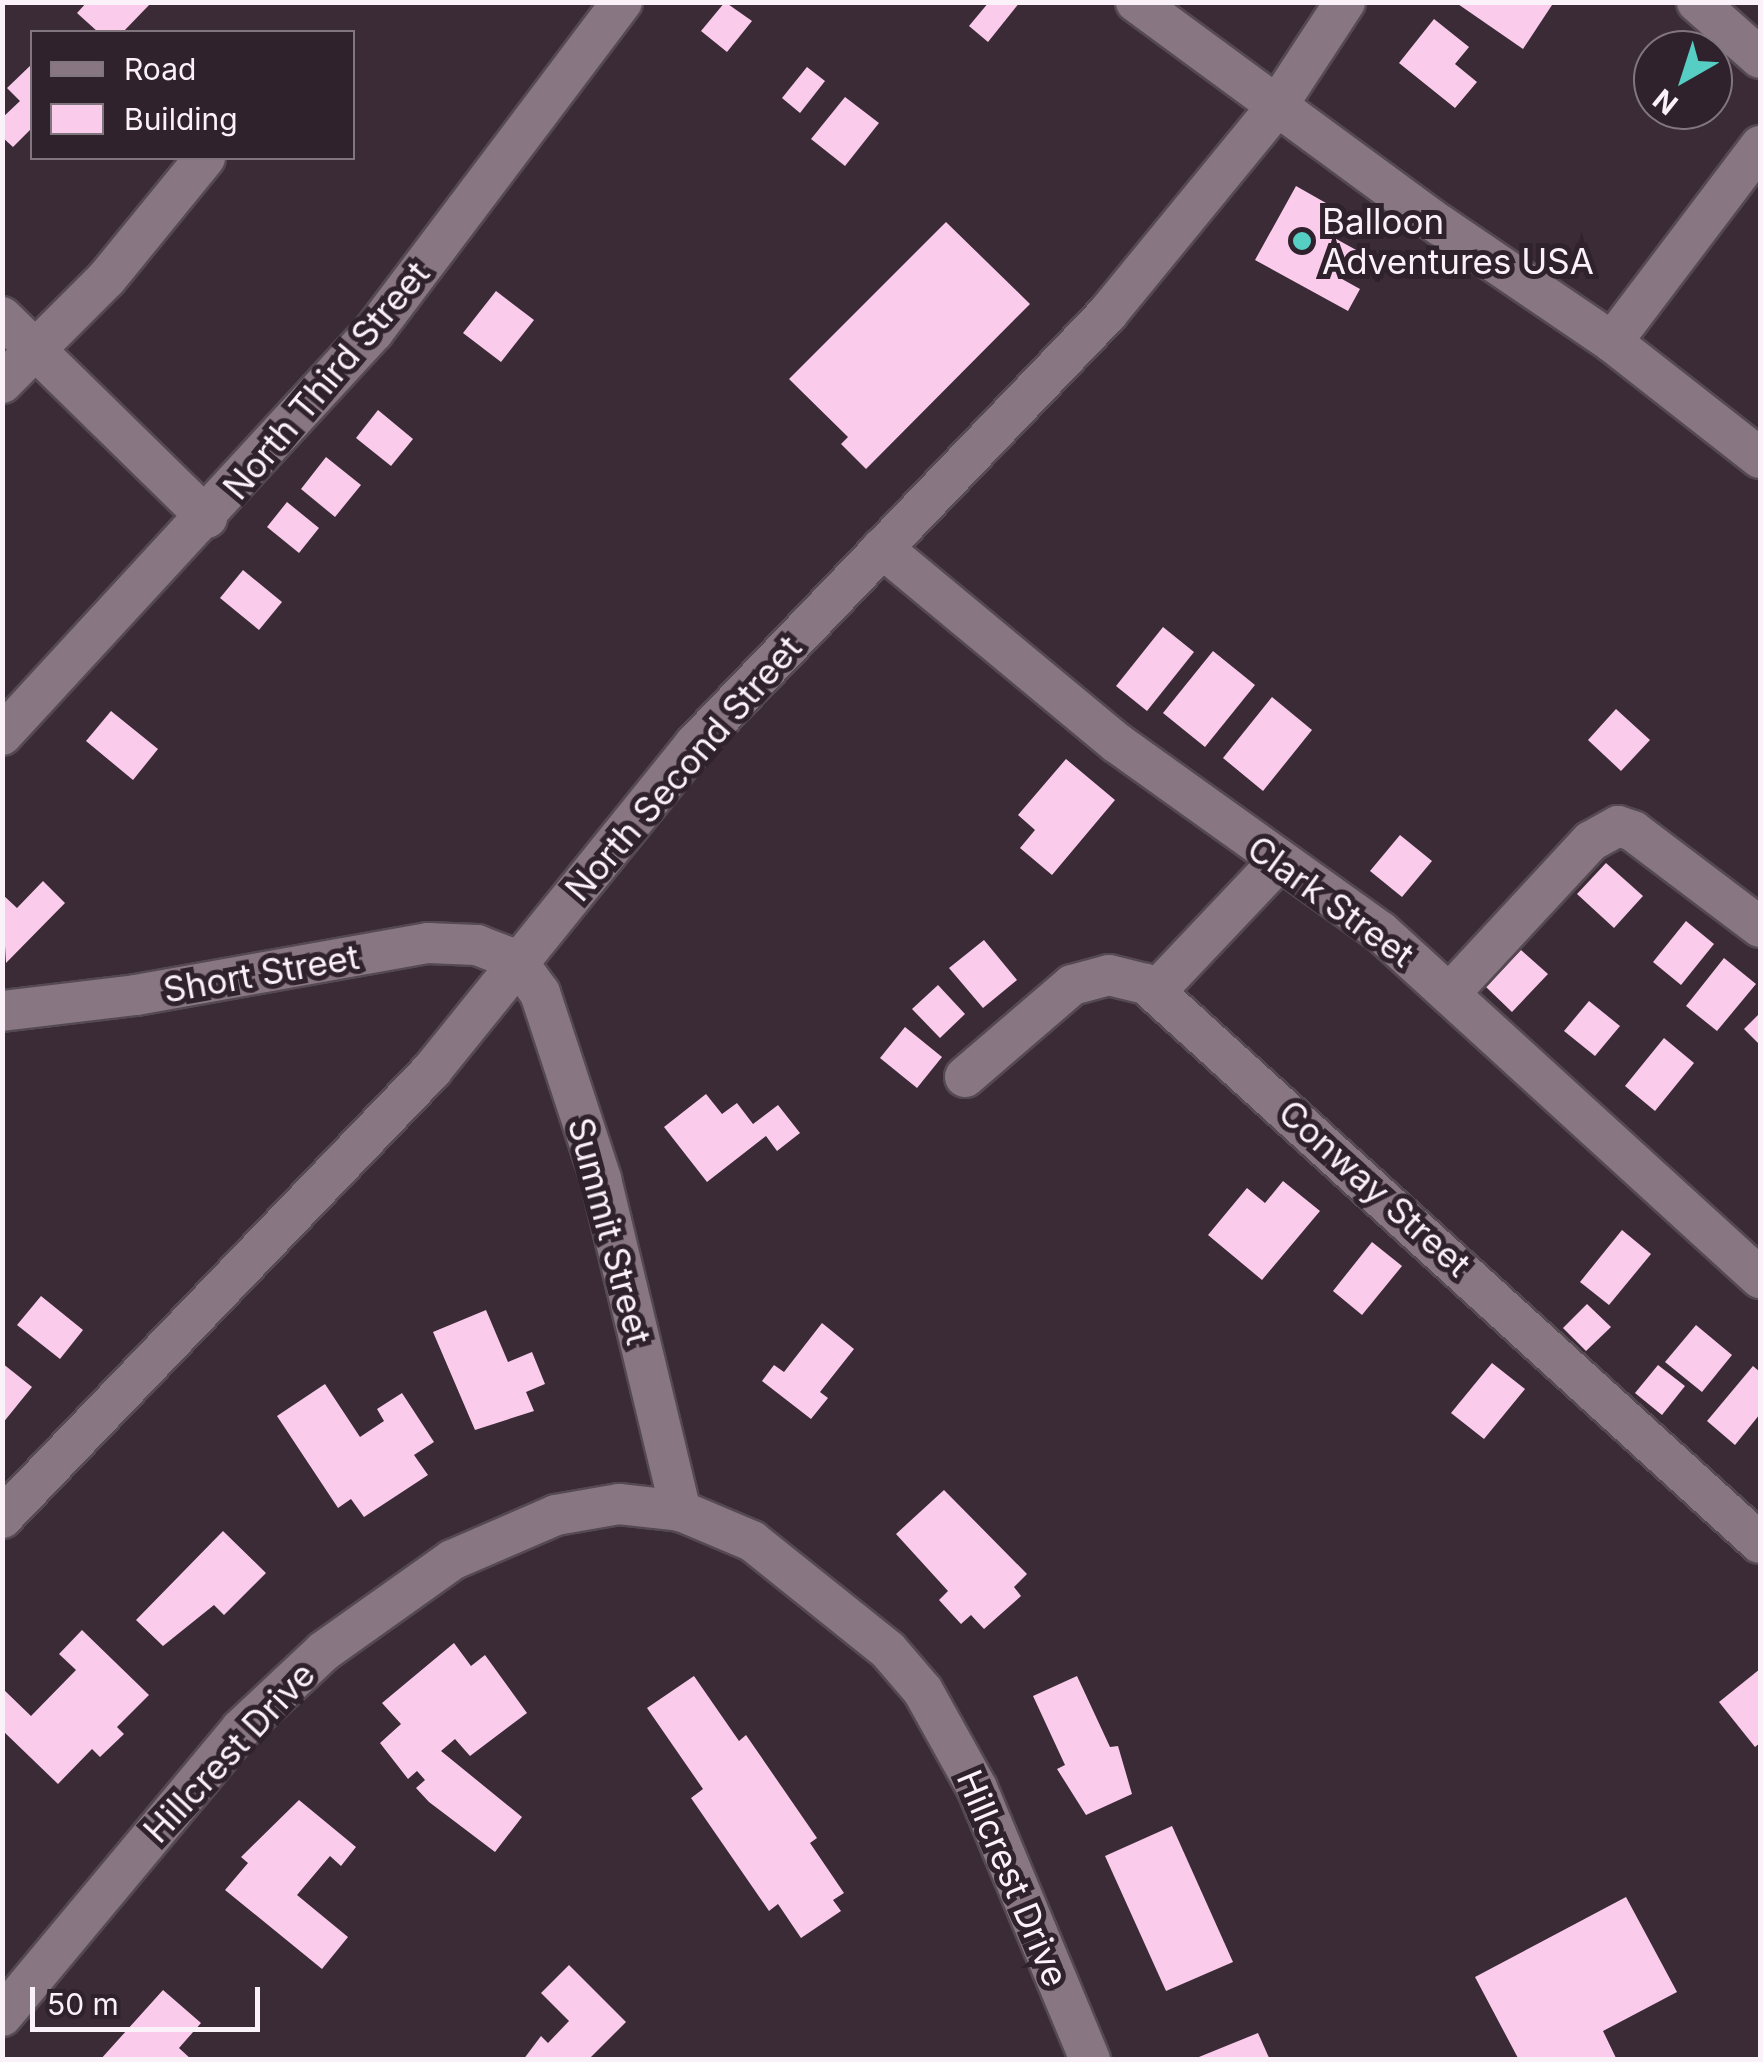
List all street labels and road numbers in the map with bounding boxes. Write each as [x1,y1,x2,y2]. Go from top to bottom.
street label: North Third Street [214,253,438,507]
street label: North Second Street [556,627,810,909]
street label: Clark Street [1240,827,1422,975]
street label: Short Street [160,935,362,1011]
street label: Conway Street [1271,1091,1479,1285]
street label: Summit Street [560,1113,660,1349]
street label: Hillcrest Drive [135,1653,323,1851]
street label: Hillcrest Drive [949,1763,1077,1993]

